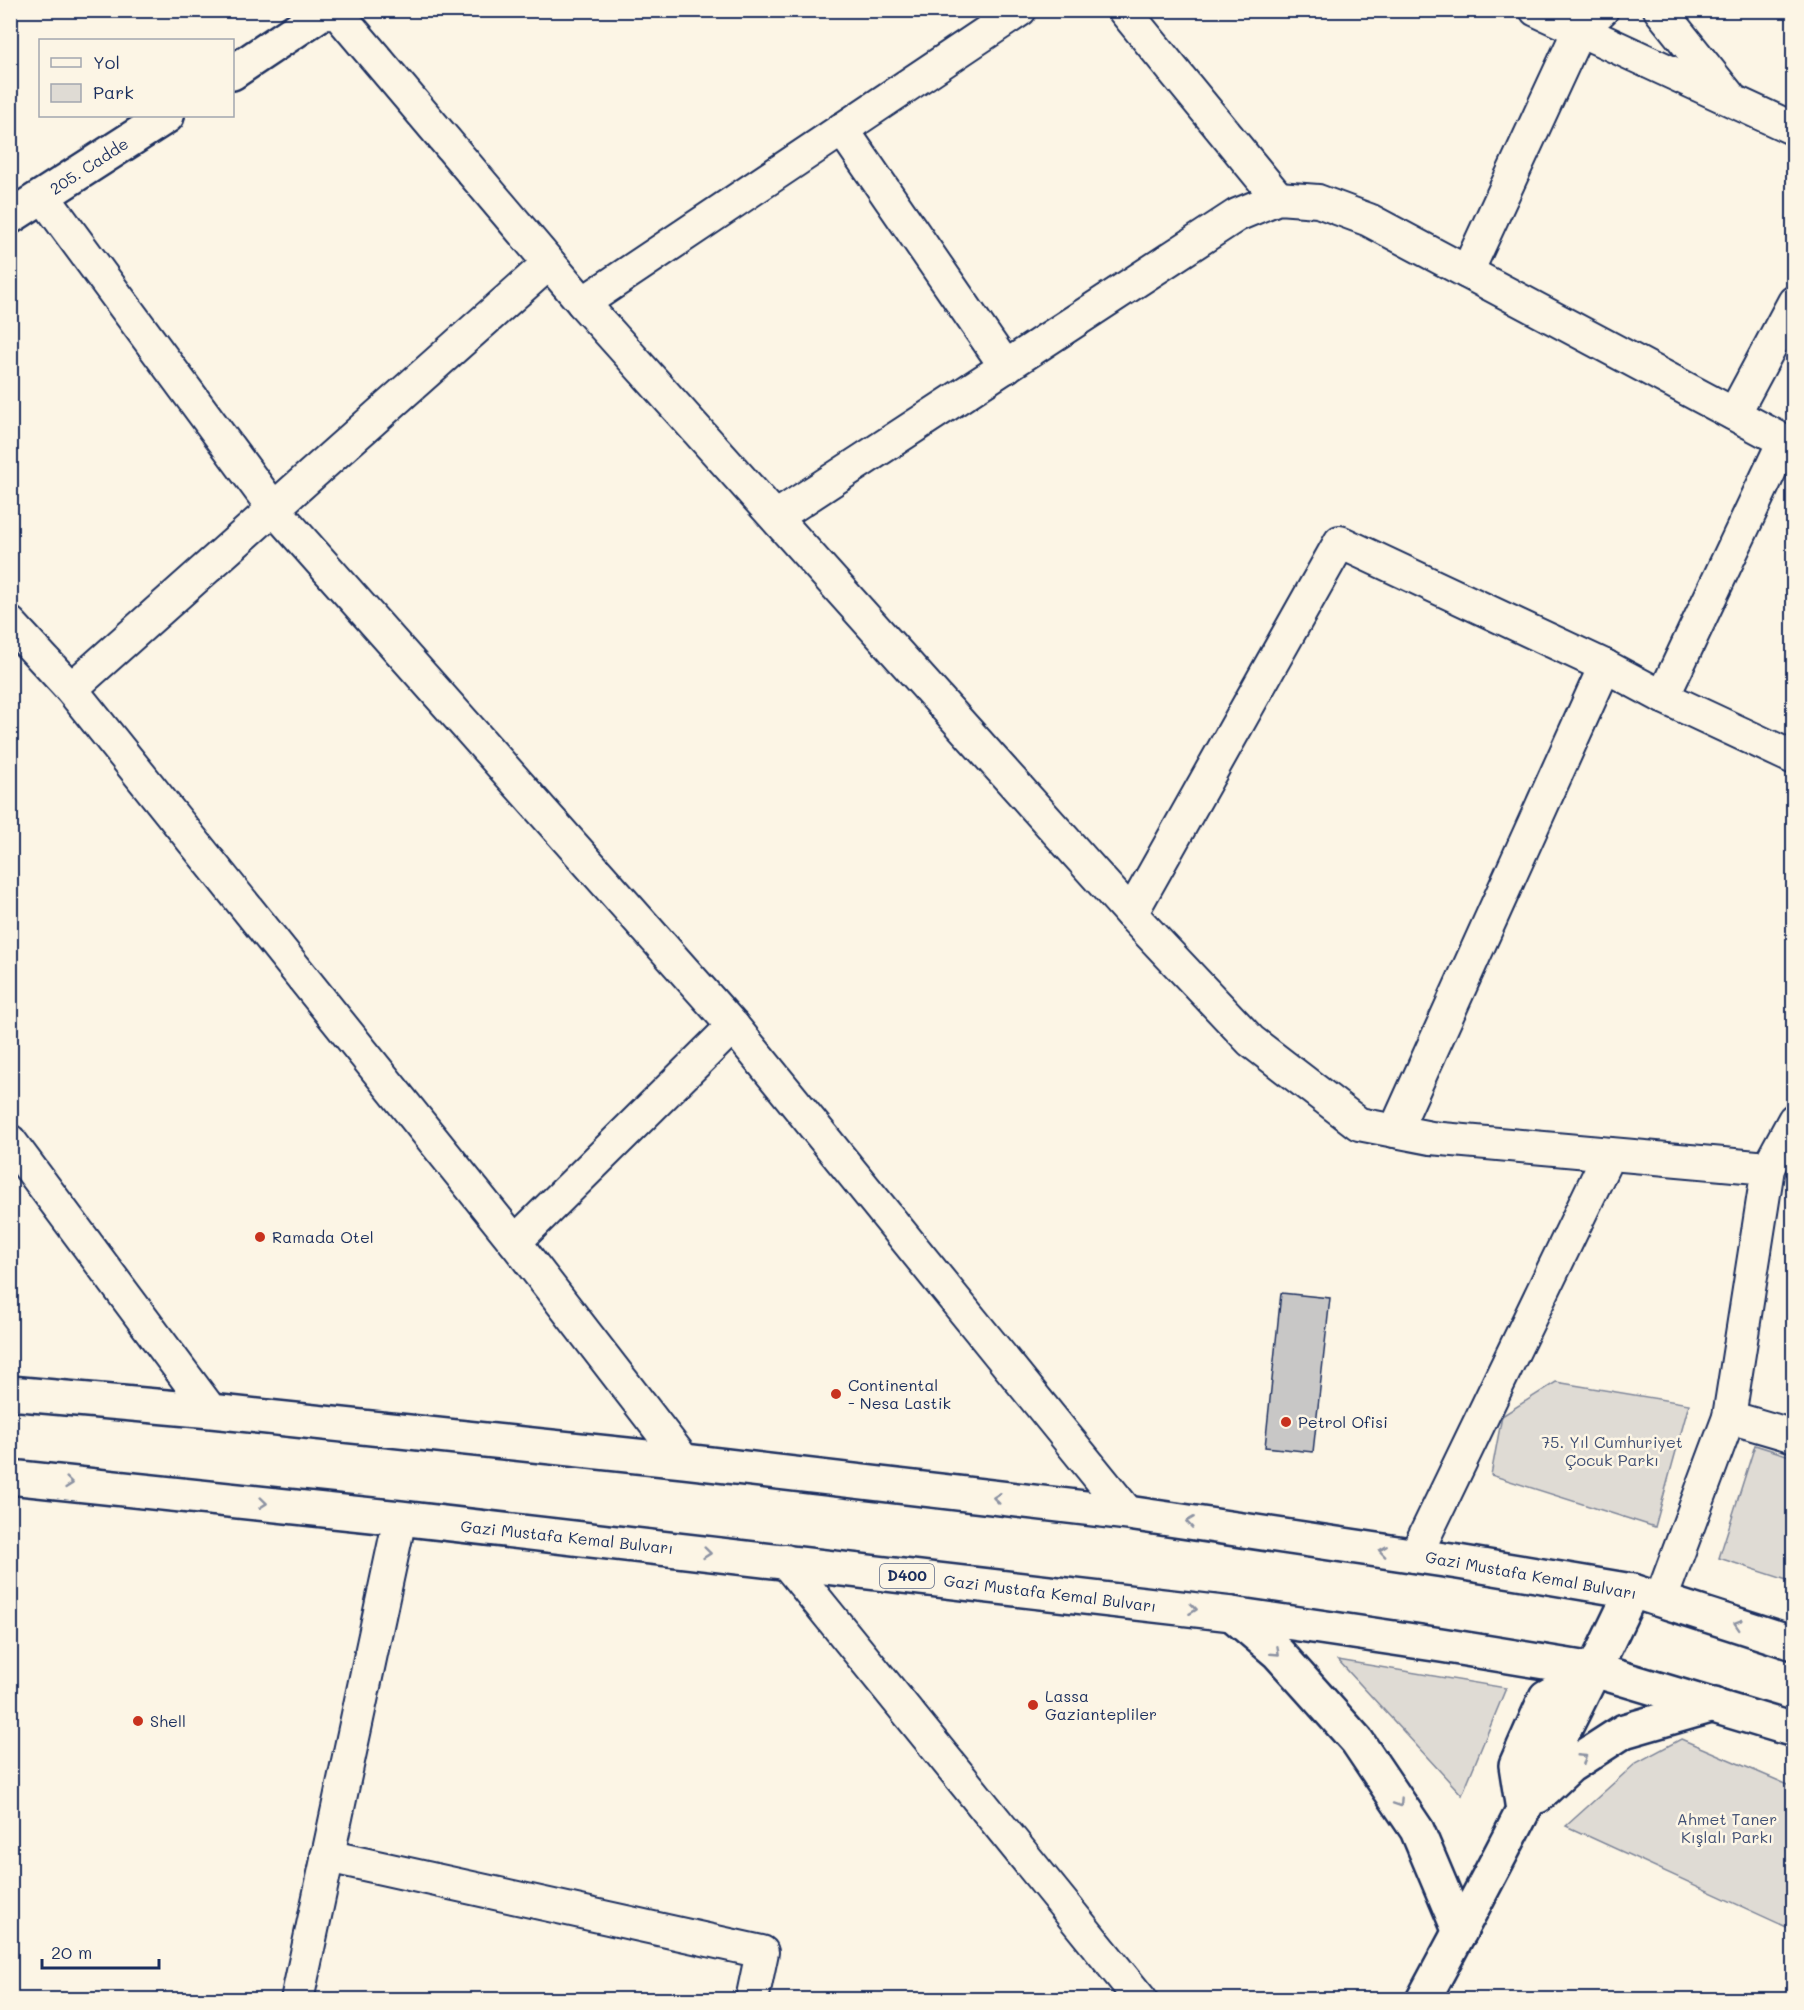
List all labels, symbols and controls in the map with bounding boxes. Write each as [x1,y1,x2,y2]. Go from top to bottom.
legend [39,39,234,117]
text: Yol [93,50,120,74]
text: Park [93,80,134,104]
street label: 205. Cadde [45,132,132,199]
place label: Ramada Otel [272,1226,374,1247]
marker: Ramada Otel [253,1230,267,1244]
place label: Continental - Nesa Lastik [848,1374,951,1413]
marker: Continental - Nesa Lastik [829,1387,843,1401]
place label: Petrol Ofisi [1298,1411,1388,1432]
marker: Petrol Ofisi [1279,1415,1293,1429]
park label: 75. Yıl Cumhuriyet Çocuk Parkı [1541,1431,1683,1470]
one-way arrow [64,1476,73,1489]
one-way arrow [992,1492,1002,1505]
one-way arrow [258,1496,267,1509]
street label: Gazi Mustafa Kemal Bulvarı [460,1515,675,1558]
one-way arrow [1186,1517,1195,1529]
one-way arrow [1379,1545,1389,1558]
one-way arrow [702,1546,711,1558]
street label: Gazi Mustafa Kemal Bulvarı [1424,1546,1638,1603]
road number: D400 [880,1564,934,1588]
street label: Gazi Mustafa Kemal Bulvarı [943,1569,1158,1616]
one-way arrow [1188,1603,1197,1615]
one-way arrow [1733,1619,1744,1632]
one-way arrow [1270,1645,1280,1656]
place label: Lassa Gaziantepliler [1045,1685,1157,1724]
marker: Lassa Gaziantepliler [1026,1698,1040,1712]
place label: Shell [150,1710,186,1731]
marker: Shell [131,1714,145,1728]
one-way arrow [1577,1753,1587,1765]
one-way arrow [1392,1797,1403,1808]
park label: Ahmet Taner Kışlalı Parkı [1677,1808,1777,1847]
scale bar [42,1932,159,1970]
text: 20 m [51,1940,92,1964]

